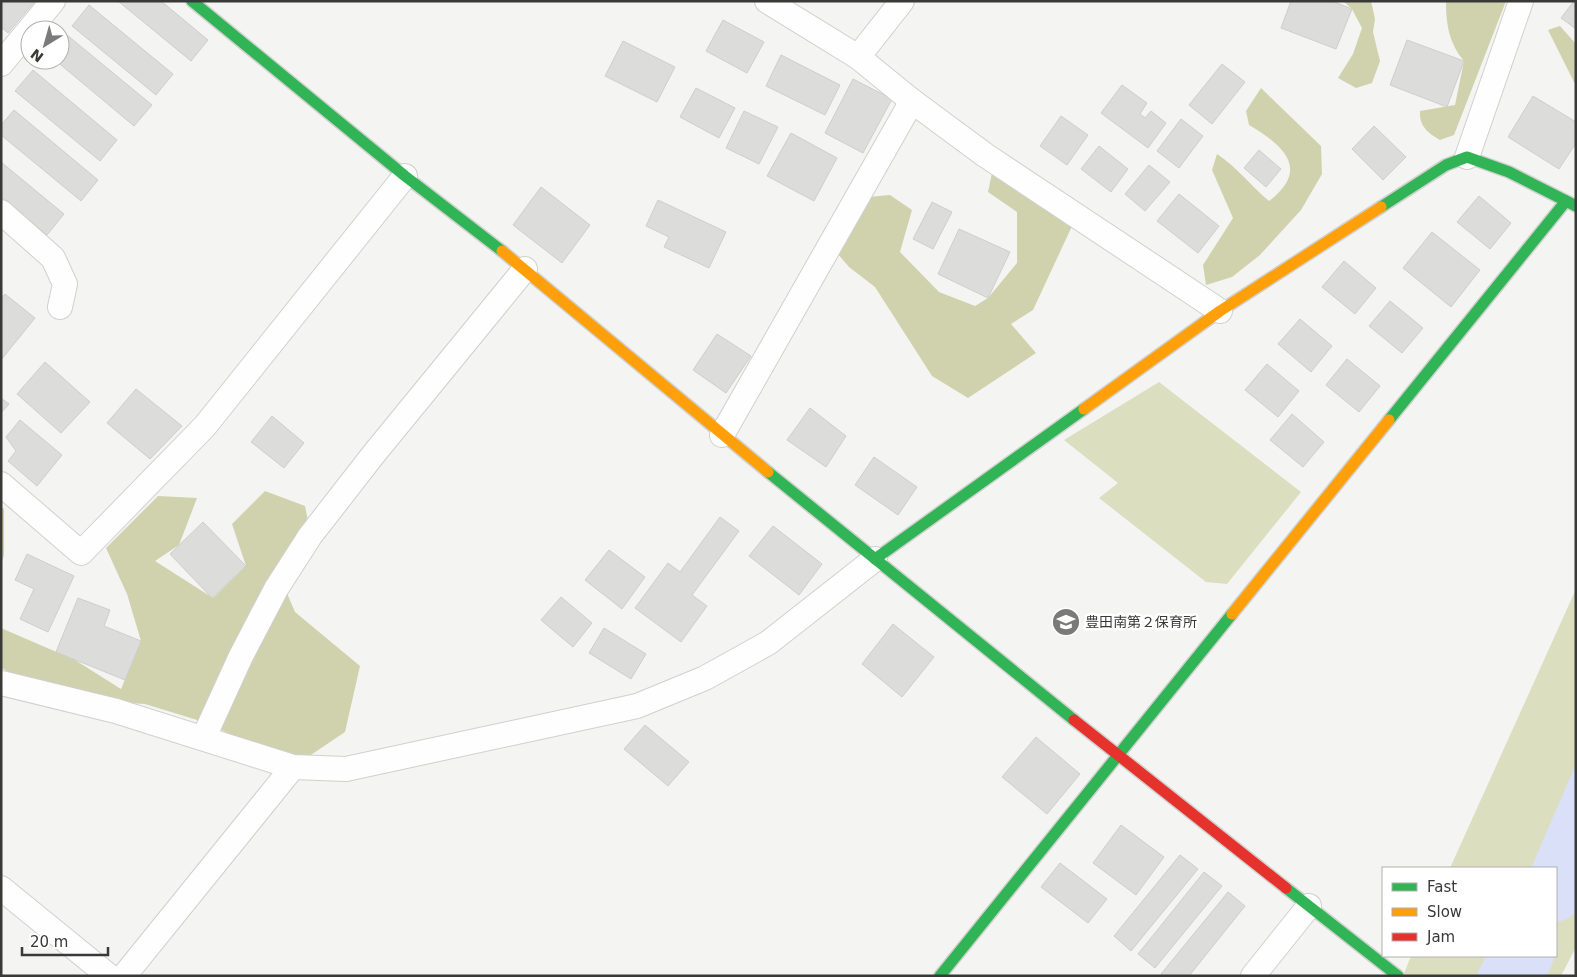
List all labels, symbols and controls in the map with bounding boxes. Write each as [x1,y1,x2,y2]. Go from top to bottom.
north arrow [20,20,70,70]
text: N [28,45,47,65]
school or university icon: 豊田南第２保育所 [1051,607,1081,637]
place label: 豊田南第２保育所 [1085,614,1197,630]
legend [1382,867,1557,957]
text: Fast [1427,878,1457,896]
text: Slow [1427,903,1462,921]
scale bar [22,924,109,956]
text: Jam [1426,928,1455,946]
text: 20 m [30,933,68,951]

